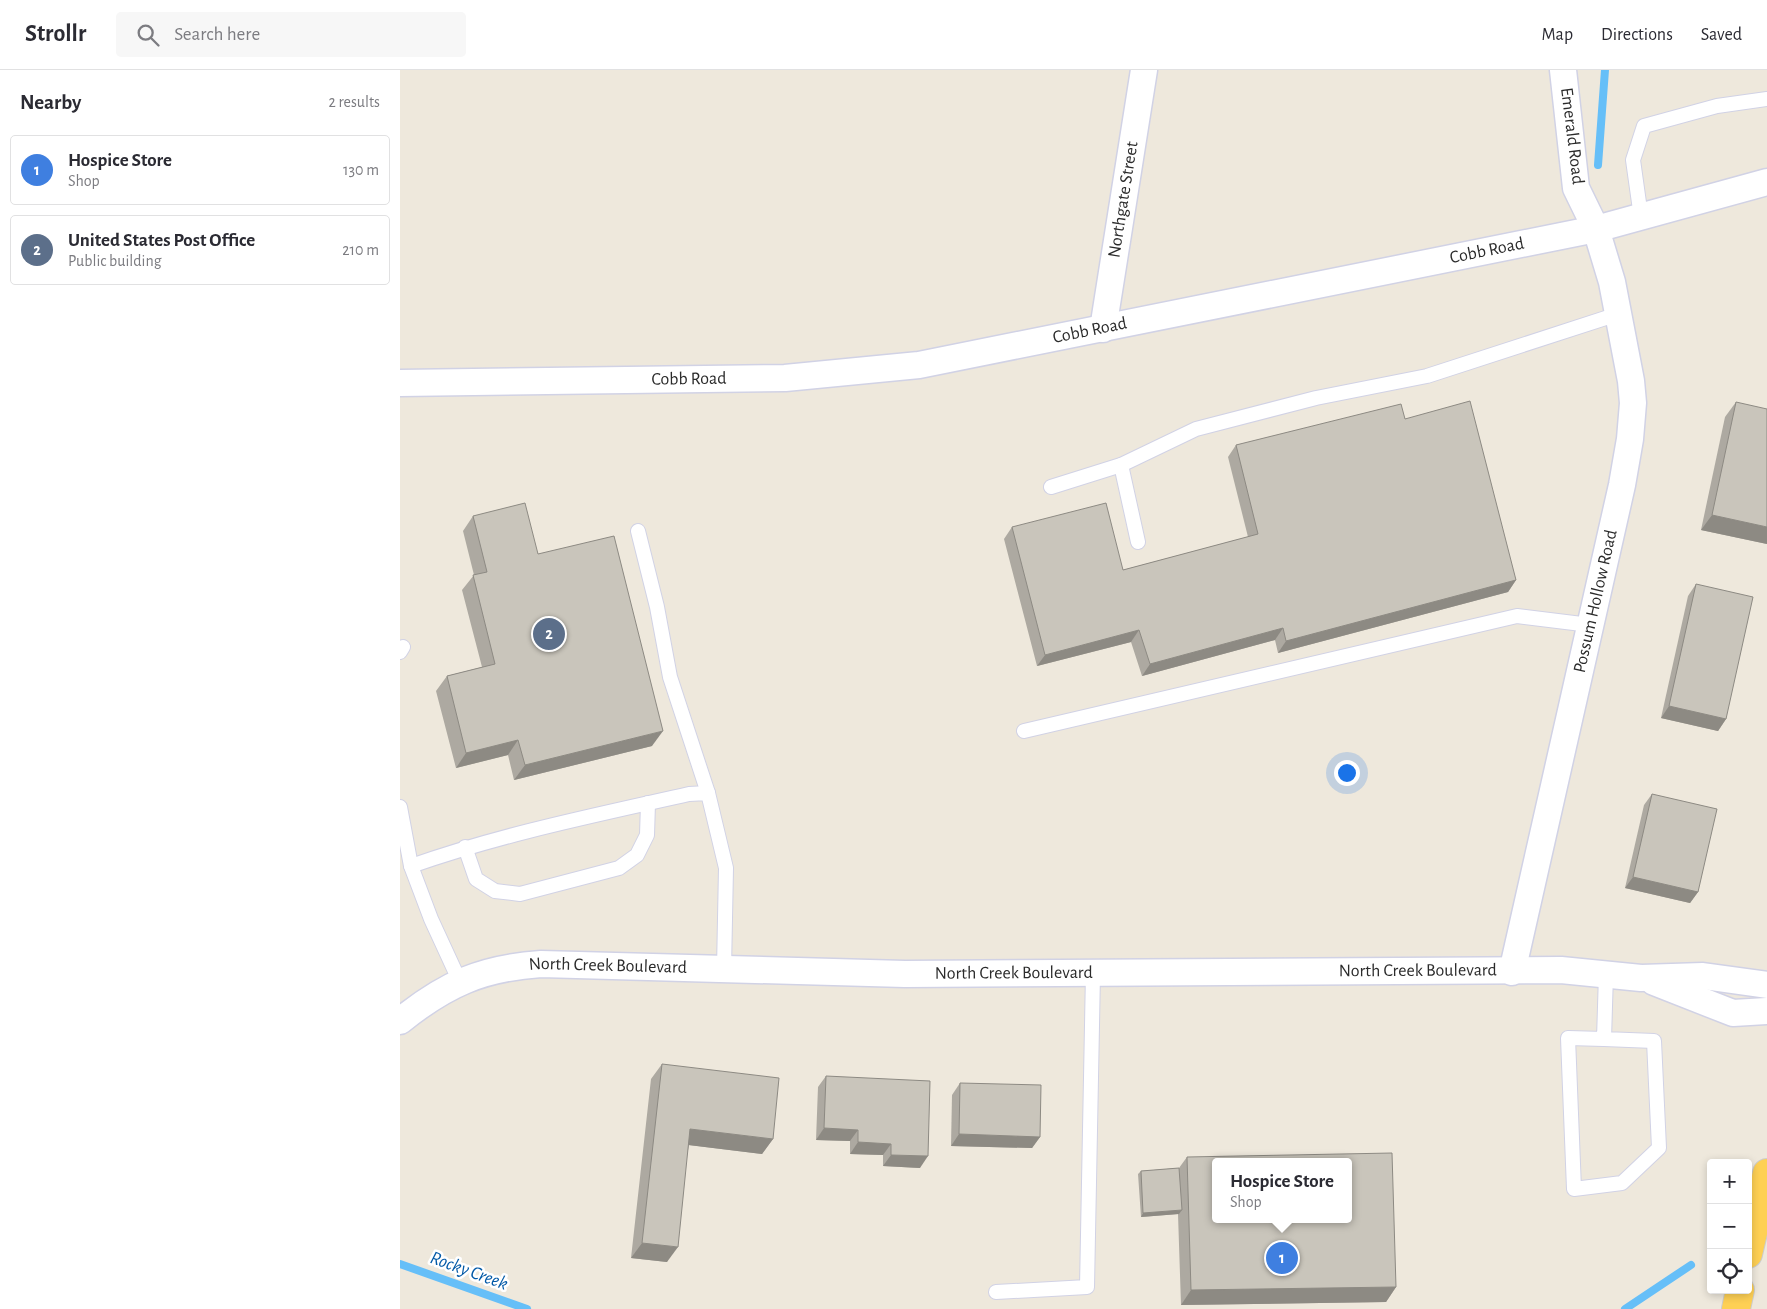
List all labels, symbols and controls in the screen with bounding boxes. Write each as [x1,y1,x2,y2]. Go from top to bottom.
search box [116,12,466,57]
icon: search [134,21,162,49]
text: Strollr [25,22,86,46]
text: Search here [174,25,260,44]
text: Map [1542,26,1573,44]
text: Directions [1601,26,1673,44]
text: Saved [1701,26,1742,44]
street label: Emerald Road [1557,86,1587,186]
text: Nearby [20,92,81,113]
text: 2 results [328,94,380,110]
street label: Northgate Street [1105,140,1142,259]
text: Hospice Store [68,151,172,170]
text: 1 [34,162,40,178]
text: 130 m [343,162,379,178]
text: Shop [68,173,100,189]
text: United States Post Office [68,231,255,250]
street label: Cobb Road [1448,235,1526,267]
text: 2 [33,242,41,258]
text: 210 m [342,242,379,258]
text: Public building [68,253,162,269]
street label: Cobb Road [1051,314,1129,347]
street label: Cobb Road [651,370,727,389]
street label: Possum Hollow Road [1571,528,1621,675]
pin: 2 [533,615,565,653]
your location [1334,760,1360,786]
street label: North Creek Boulevard [528,955,687,977]
street label: North Creek Boulevard [1339,961,1497,980]
street label: North Creek Boulevard [935,964,1093,983]
popup [1212,1158,1352,1223]
map controls [1707,1159,1752,1294]
button: + [1707,1159,1752,1204]
text: Hospice Store [1230,1172,1334,1191]
text: Shop [1230,1194,1262,1210]
button: − [1707,1204,1752,1249]
pin: 1 [1266,1239,1298,1277]
water label: Rocky Creek [428,1248,511,1294]
button: locate [1707,1249,1752,1294]

